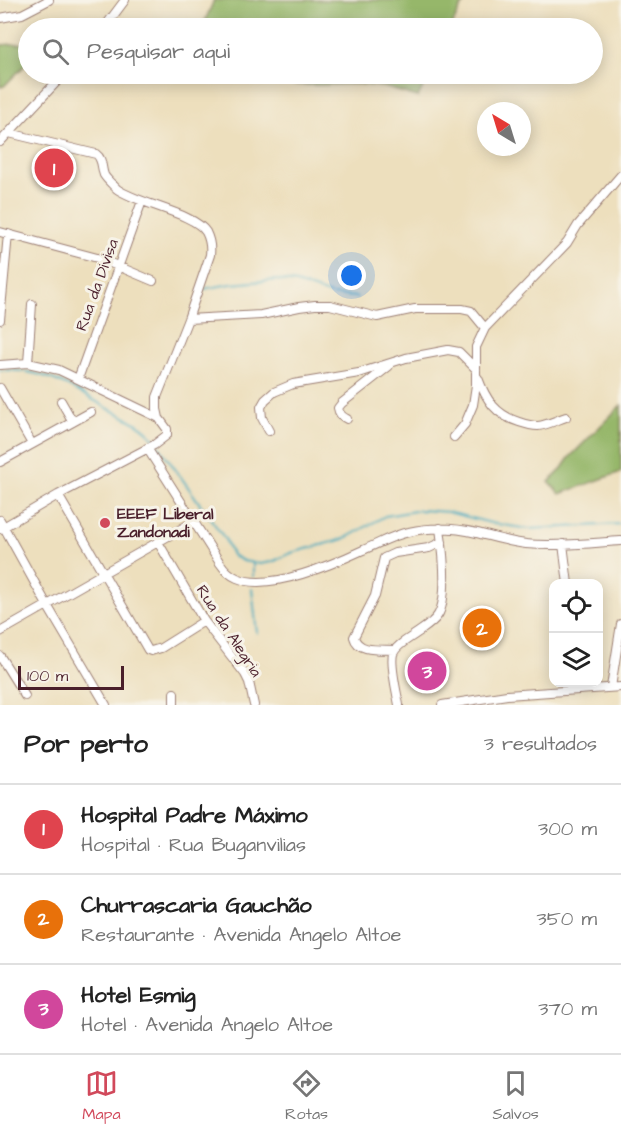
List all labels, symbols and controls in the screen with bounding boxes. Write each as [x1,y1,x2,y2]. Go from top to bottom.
search box [18,18,603,84]
icon: search [39,35,72,68]
text: Pesquisar aqui [87,36,230,67]
north arrow [477,102,531,156]
pin: 1 [34,146,74,190]
street label: Rua da Divisa [70,236,124,334]
your location [337,261,366,290]
place label: EEEF Liberal Zandonadi [117,503,214,543]
marker: EEEF Liberal Zandonadi [98,516,112,530]
map controls [549,579,603,687]
button: locate [549,579,603,633]
street label: Rua da Alegria [190,581,267,682]
pin: 2 [462,606,502,650]
button: layers [549,633,603,687]
pin: 3 [408,648,446,694]
scale bar [18,663,124,690]
text: 100 m [27,665,68,687]
text: Por perto [24,726,148,762]
text: 3 resultados [484,730,597,758]
text: Hospital Padre Máximo [81,800,308,831]
text: 1 [42,815,45,843]
text: 300 m [538,815,597,843]
text: Hospital · Rua Buganvilias [81,831,306,859]
text: Churrascaria Gauchão [81,890,312,921]
text: 2 [38,905,49,933]
text: 350 m [536,905,597,933]
text: Restaurante · Avenida Angelo Altoe [81,921,401,949]
text: Hotel Esmig [81,980,196,1011]
text: 3 [38,995,49,1023]
text: 370 m [538,995,597,1023]
text: Hotel · Avenida Angelo Altoe [81,1011,333,1039]
tab: Mapa [82,1067,121,1125]
tab: Rotas [285,1067,328,1125]
tab: Salvos [493,1067,539,1125]

